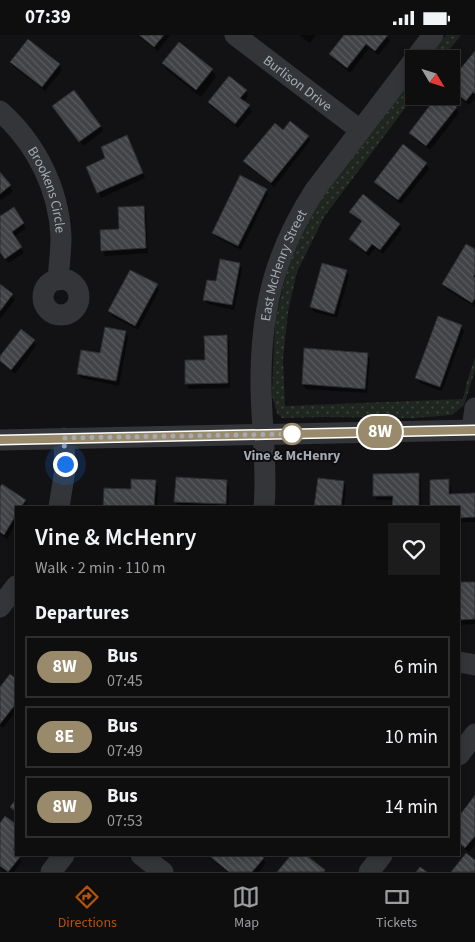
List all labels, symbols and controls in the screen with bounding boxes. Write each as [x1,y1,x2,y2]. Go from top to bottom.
text: 07:39 [25,4,71,31]
north arrow [405,50,460,105]
map controls [405,50,460,105]
street label: Burlison Drive [259,51,336,116]
street label: Brookens Circle [22,143,70,234]
street label: East McHenry Street [256,206,312,323]
line badge: 8W [358,416,402,448]
text: 8W [368,419,392,444]
marker: Vine & McHenry [281,423,303,445]
place label: Vine & McHenry [243,446,341,466]
your location [53,452,78,477]
text: Vine & McHenry [35,520,196,555]
button: heart [388,523,440,575]
text: Walk · 2 min · 110 m [35,557,166,579]
text: Departures [35,600,129,627]
text: Bus [107,643,138,670]
text: 8W [52,654,77,679]
text: 6 min [394,654,438,681]
text: 07:45 [107,670,143,692]
text: Bus [107,713,138,740]
text: 8E [55,724,74,749]
text: 10 min [384,724,438,751]
text: 07:49 [107,740,143,762]
text: Bus [107,783,138,810]
text: 8W [52,794,77,819]
text: 14 min [384,794,438,821]
text: 07:53 [107,810,143,832]
tab: Directions [58,883,117,933]
tab: Map [232,883,260,933]
tab: Tickets [376,883,417,933]

